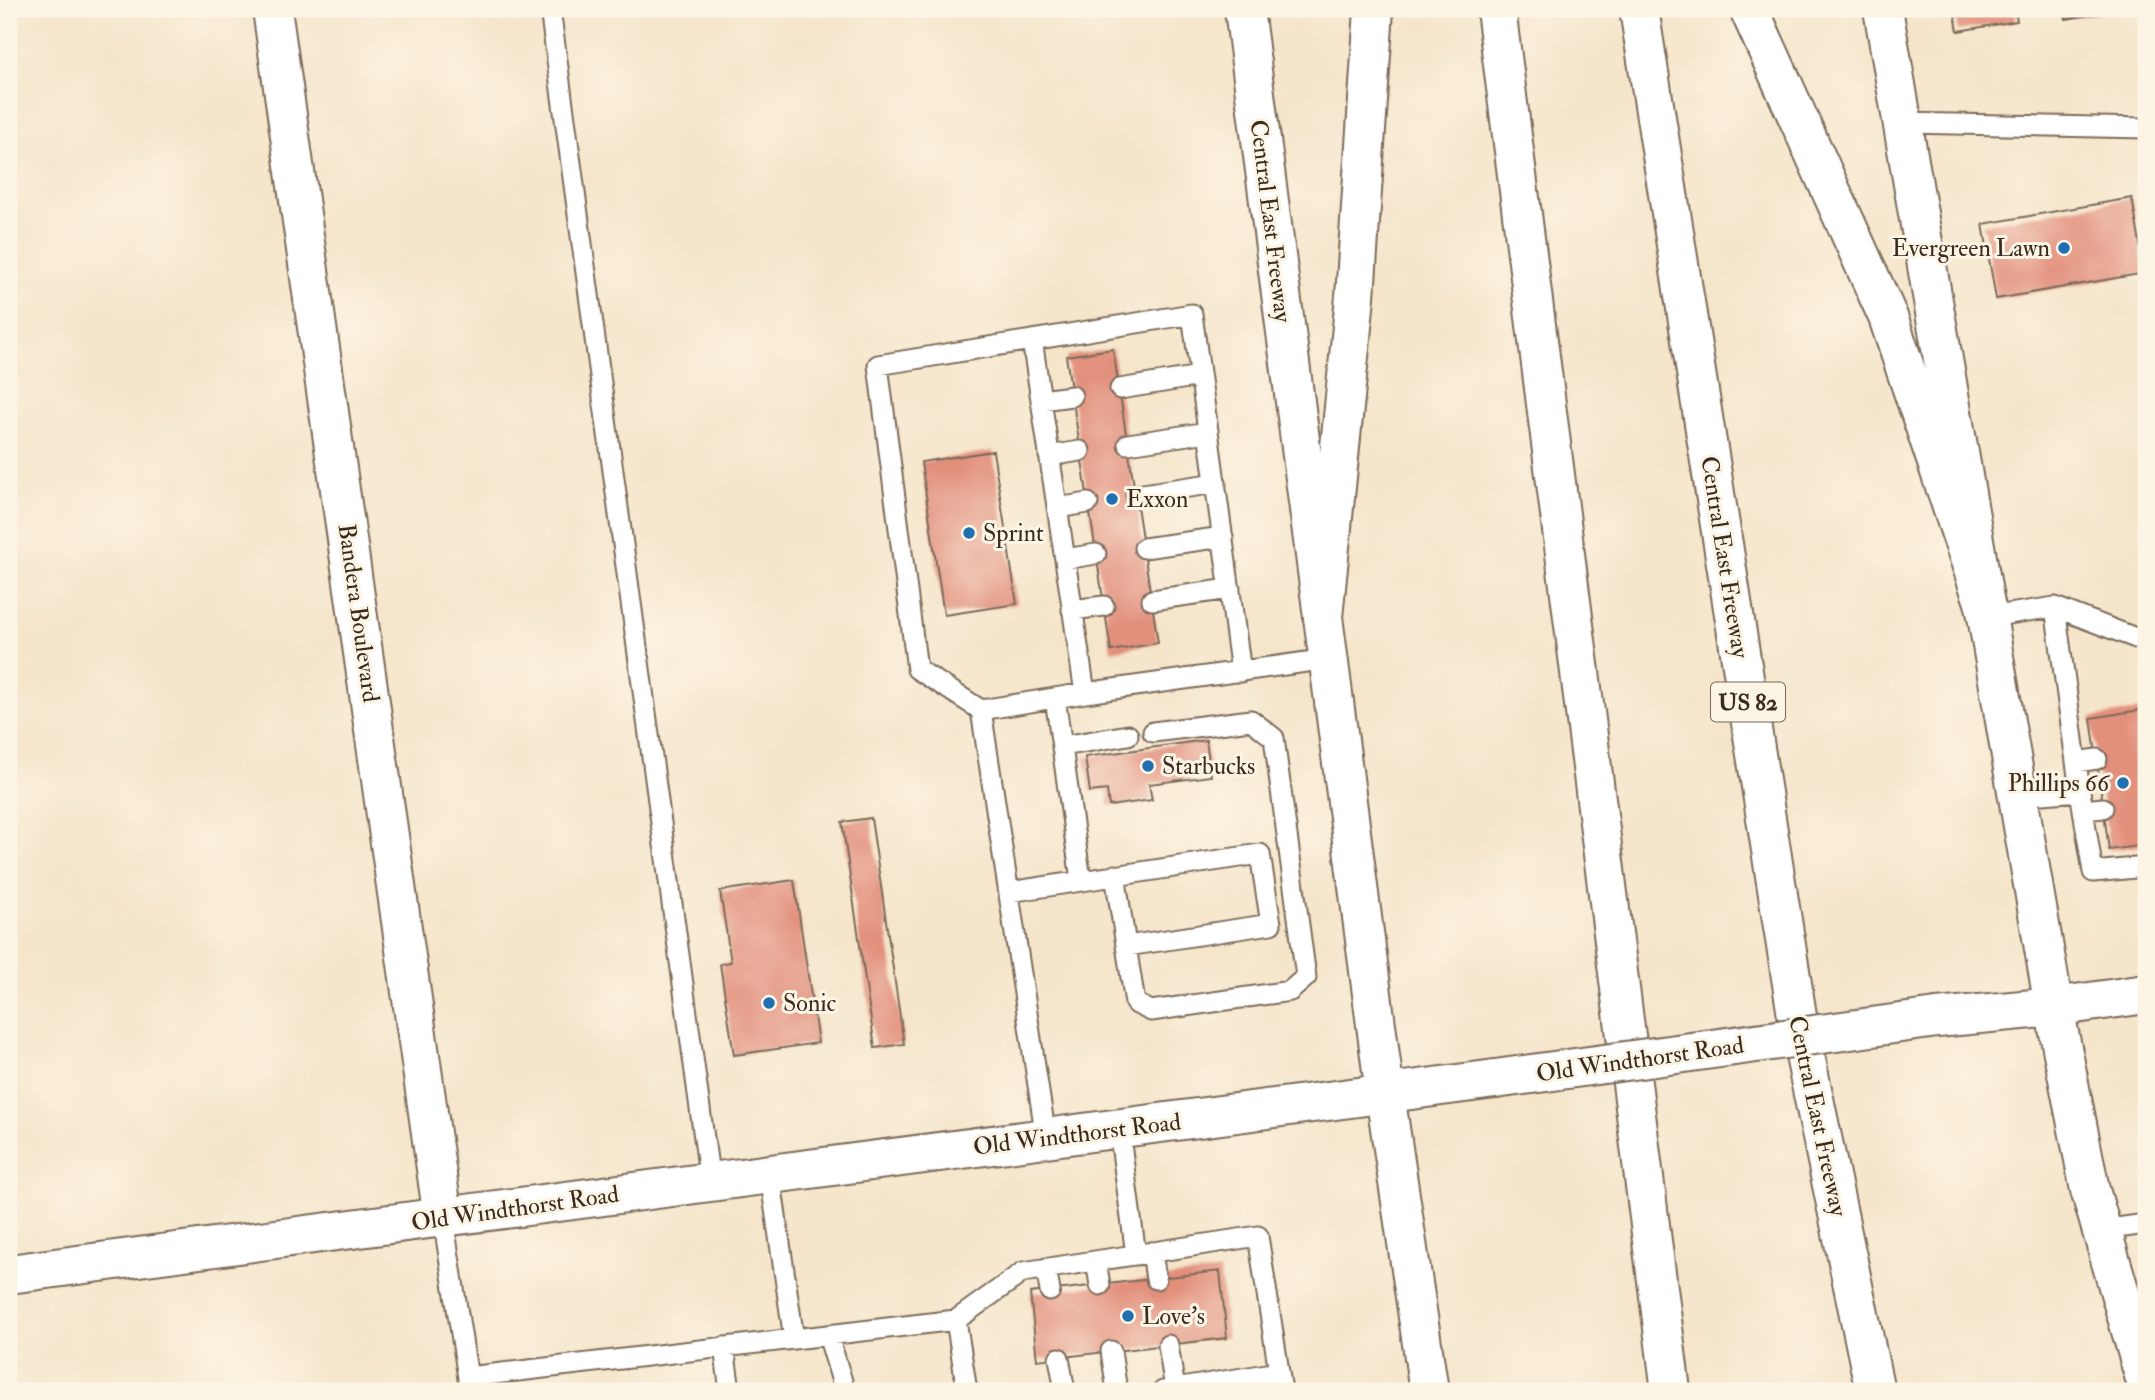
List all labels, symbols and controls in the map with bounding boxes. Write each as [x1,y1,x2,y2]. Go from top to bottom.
street label: Central East Freeway [1243,118,1298,325]
place label: Evergreen Lawn [1892,233,2050,264]
marker: Evergreen Lawn [2056,240,2072,256]
street label: Central East Freeway [1693,454,1756,661]
place label: Exxon [1126,484,1188,515]
marker: Exxon [1104,491,1120,507]
place label: Sprint [983,518,1044,549]
street label: Bandera Boulevard [331,522,386,705]
marker: Sprint [961,525,977,541]
road number: US 82 [1711,682,1785,722]
place label: Starbucks [1162,751,1255,782]
marker: Starbucks [1140,758,1156,774]
place label: Phillips 66 [2008,768,2111,799]
marker: Phillips 66 [2115,775,2131,791]
place label: Sonic [783,988,837,1019]
marker: Sonic [761,995,777,1011]
street label: Central East Freeway [1781,1013,1854,1220]
street label: Old Windthorst Road [1534,1030,1746,1089]
street label: Old Windthorst Road [971,1106,1183,1163]
street label: Old Windthorst Road [409,1179,621,1238]
place label: Love's [1142,1301,1205,1332]
marker: Love's [1120,1308,1136,1324]

